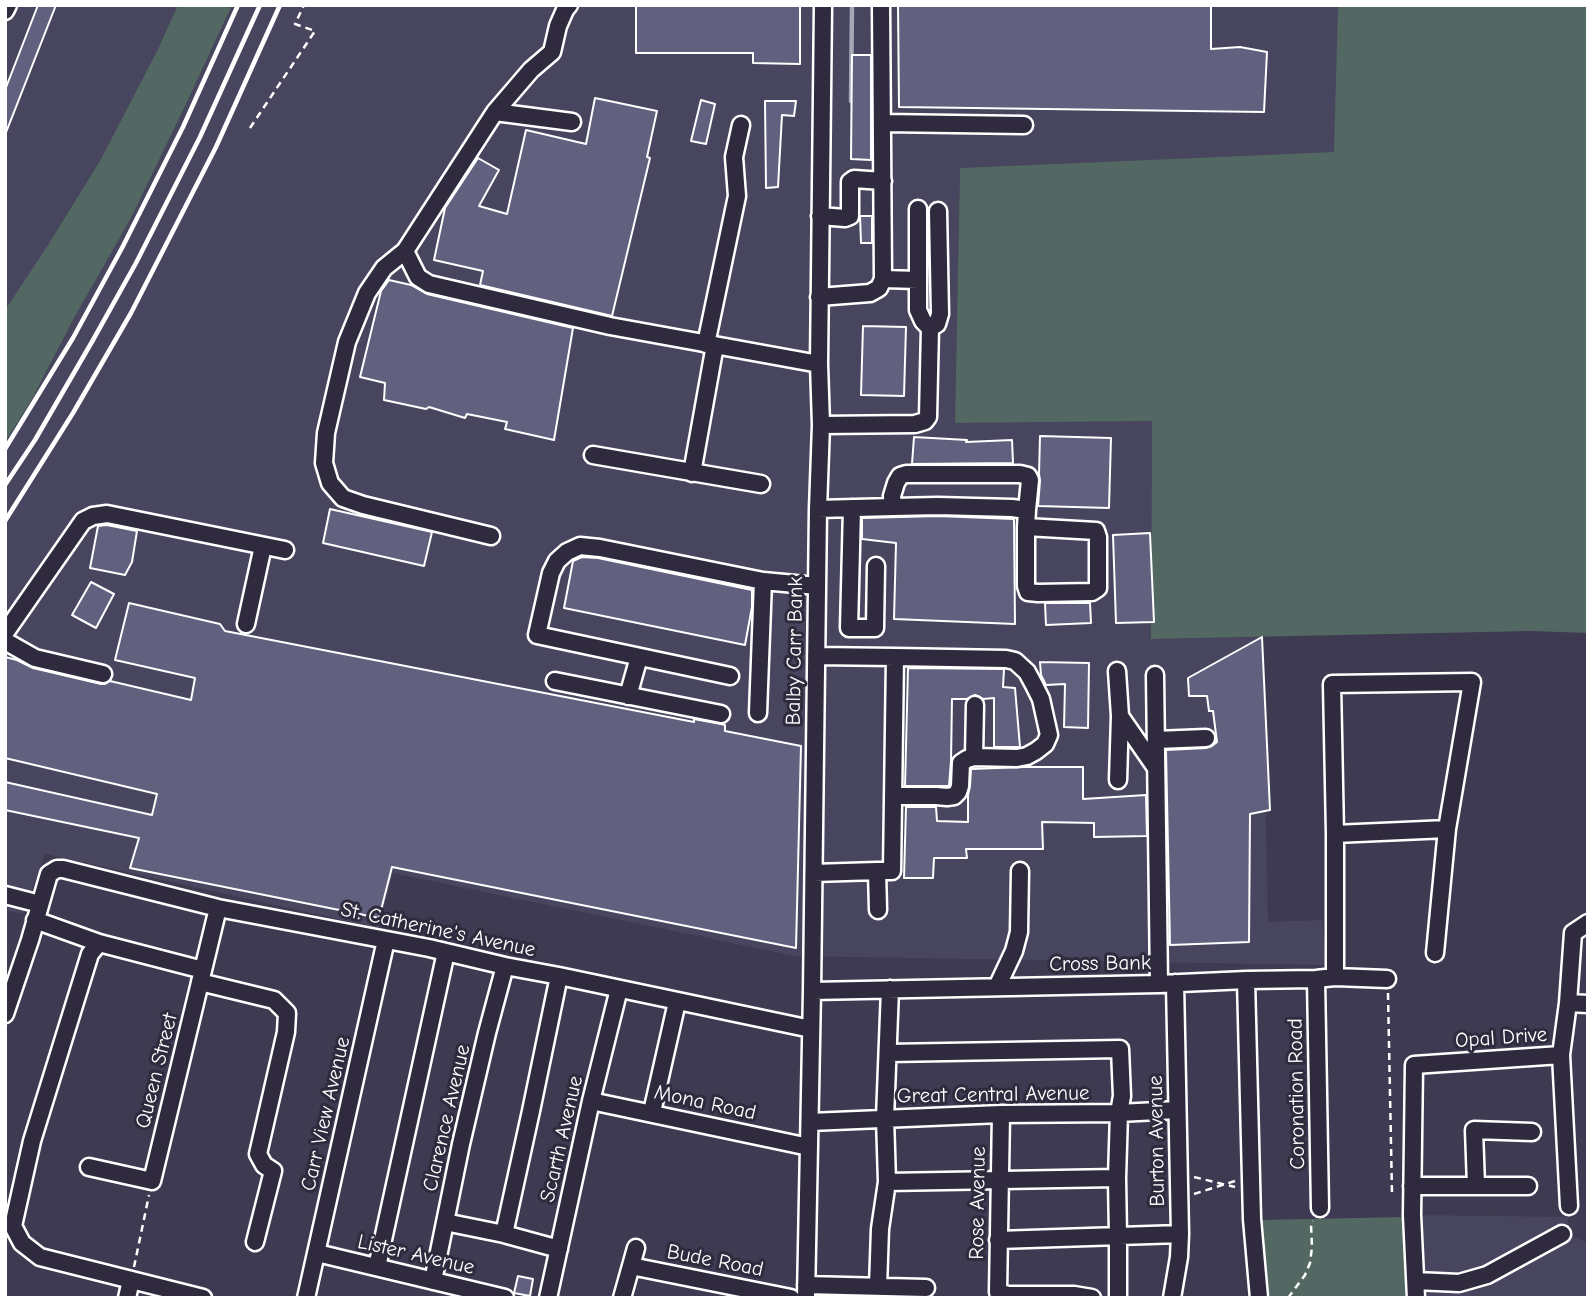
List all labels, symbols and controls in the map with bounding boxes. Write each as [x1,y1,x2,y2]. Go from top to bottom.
street label: Balby Carr Bank [781,576,809,726]
street label: St. Catherine's Avenue [338,897,538,963]
street label: Cross Bank [1049,951,1151,977]
street label: Queen Street [131,1011,183,1131]
street label: Coronation Road [1283,1018,1311,1170]
street label: Opal Drive [1454,1022,1548,1054]
street label: Carr View Avenue [296,1034,356,1194]
street label: Clarence Avenue [418,1042,476,1194]
street label: Scarth Avenue [535,1073,589,1205]
street label: Burton Avenue [1143,1075,1171,1207]
street label: Mona Road [652,1080,758,1126]
street label: Great Central Avenue [896,1081,1090,1109]
street label: Rose Avenue [964,1146,992,1260]
street label: Lister Avenue [355,1229,477,1281]
street label: Bude Road [665,1239,765,1283]

